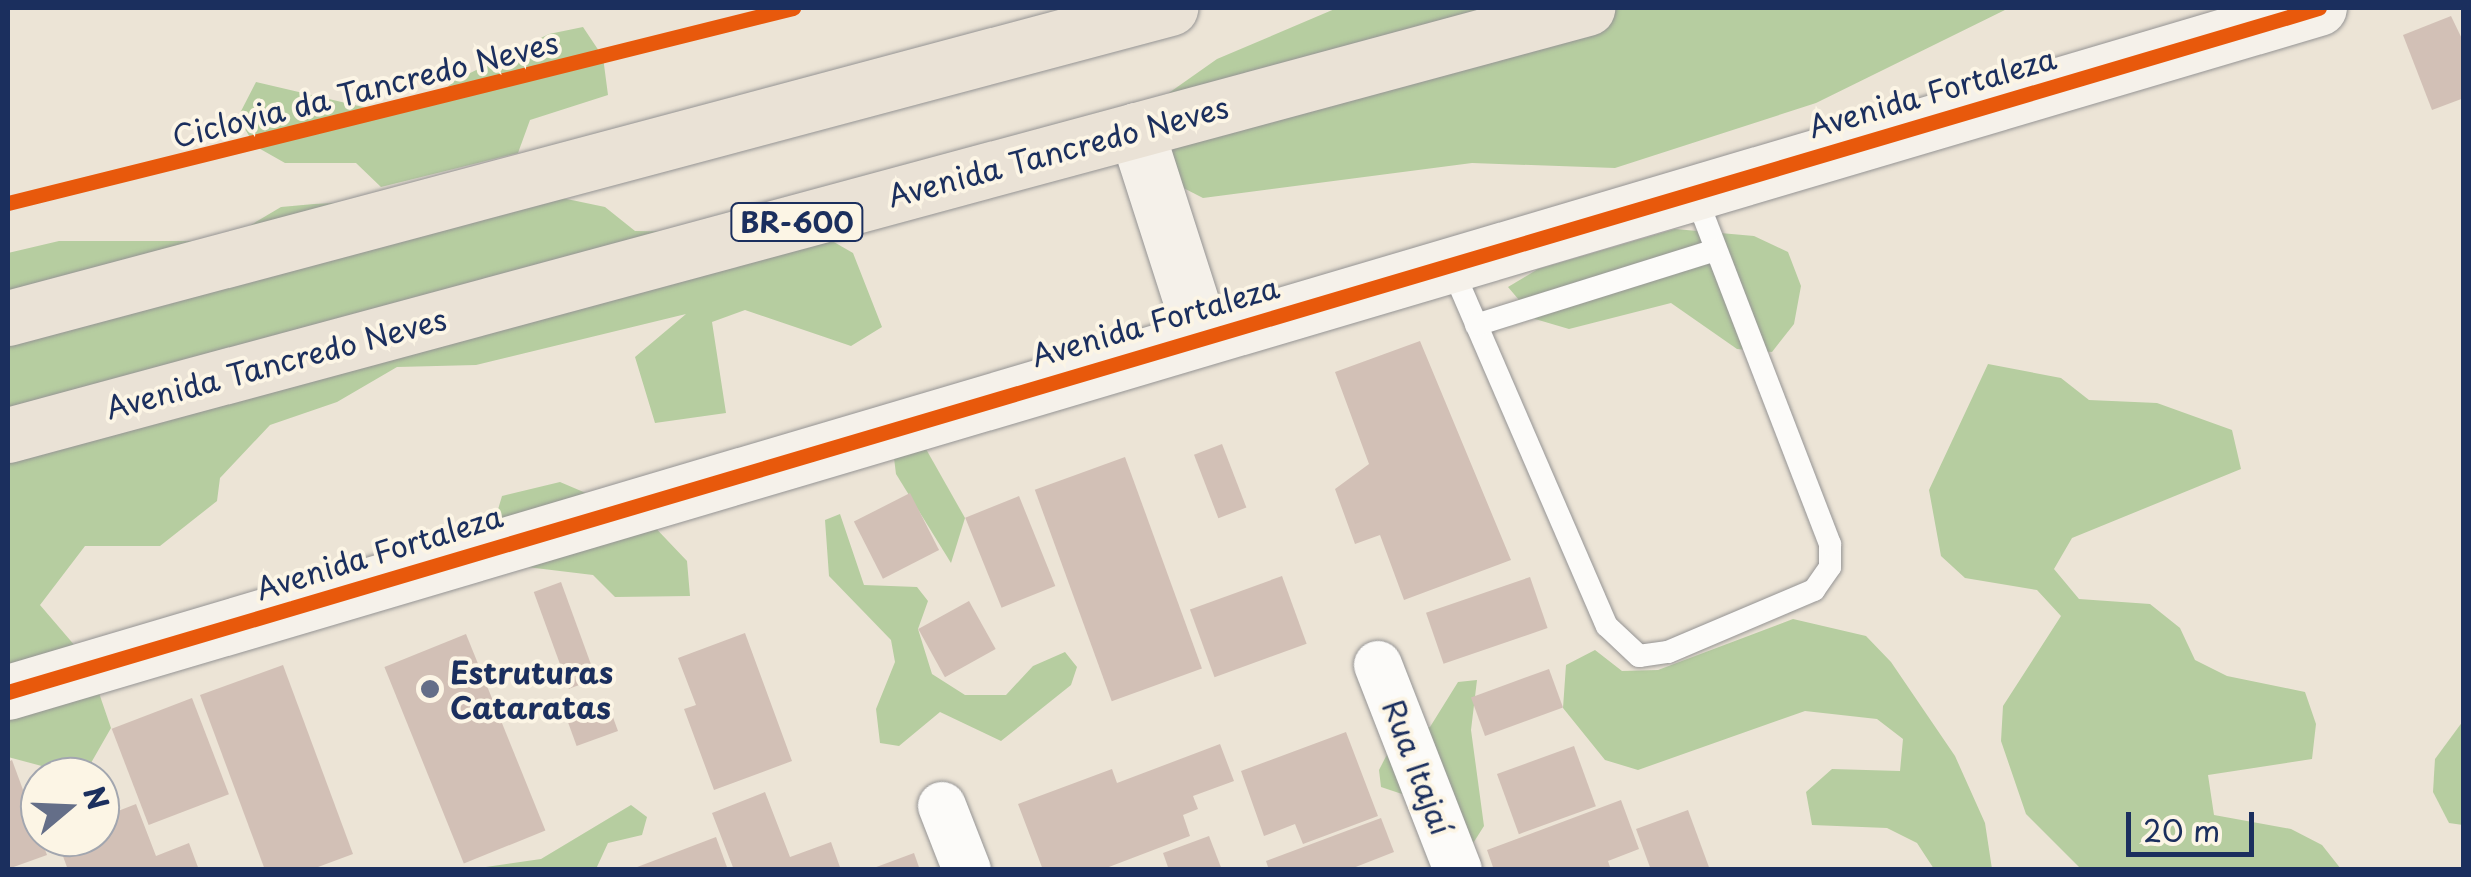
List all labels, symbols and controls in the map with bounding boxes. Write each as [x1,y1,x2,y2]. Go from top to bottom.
street label: Ciclovia da Tancredo Neves [168,23,562,155]
street label: Avenida Fortaleza [1803,39,2061,145]
street label: Avenida Tancredo Neves [883,88,1233,214]
road number: BR-600 [730,199,864,245]
street label: Avenida Fortaleza [1026,268,1284,374]
street label: Avenida Tancredo Neves [101,300,451,426]
street label: Avenida Fortaleza [250,497,508,607]
place label: Estruturas Cataratas [450,654,613,724]
marker: Estruturas Cataratas [419,678,441,700]
street label: Rua Itajaí [1376,695,1460,839]
north arrow [20,757,120,857]
text: N [73,780,121,815]
scale bar [2131,792,2258,854]
text: 20 m [2143,807,2220,852]

